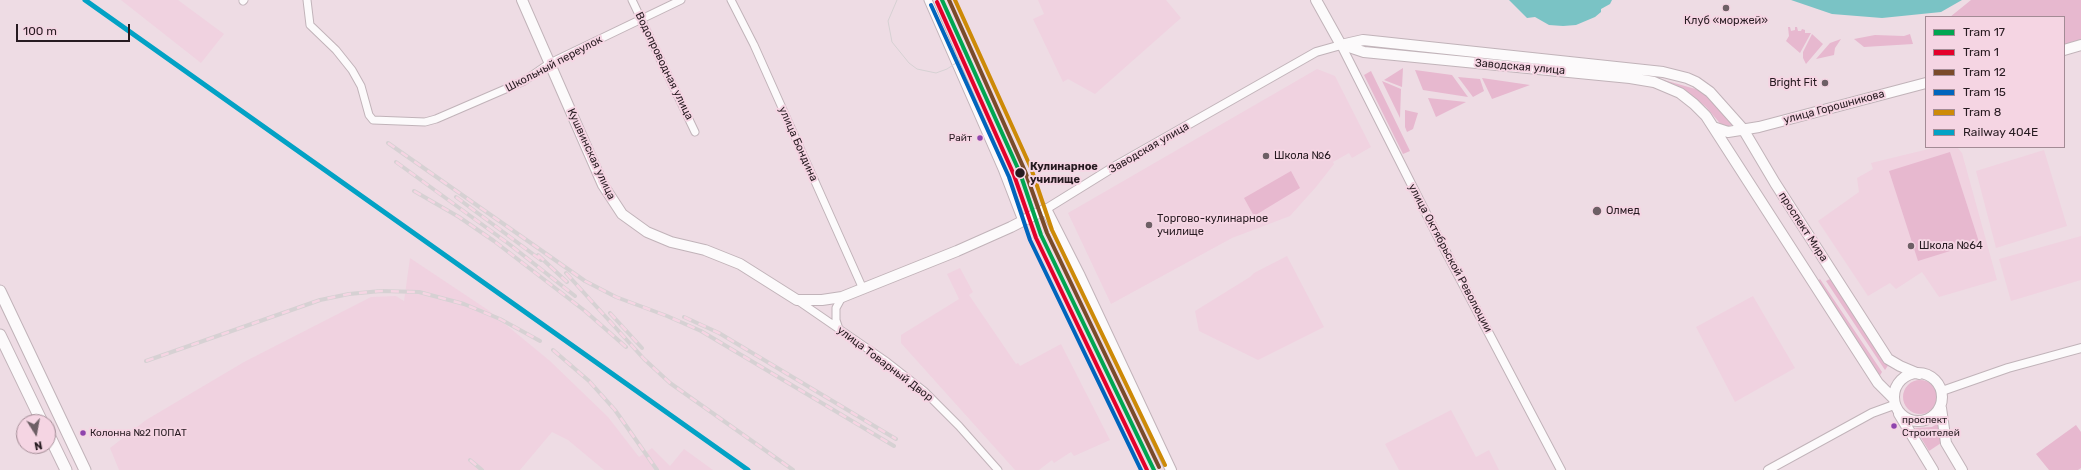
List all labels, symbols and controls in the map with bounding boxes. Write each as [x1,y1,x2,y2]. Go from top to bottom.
marker: Клуб «моржей» [1721,3,1731,13]
street label: Водопроводная улица [632,10,696,122]
place label: Клуб «моржей» [1684,14,1768,28]
scale bar [18,16,132,42]
legend [1925,16,2065,148]
text: 100 m [23,24,57,38]
text: Tram 17 [1963,25,2005,39]
street label: Школьный переулок [503,33,605,95]
text: Tram 1 [1963,45,1999,59]
street label: Заводская улица [1474,56,1566,78]
text: Tram 12 [1963,65,2006,79]
place label: Bright Fit [1769,76,1817,90]
marker: Bright Fit [1820,78,1830,88]
text: Tram 15 [1963,85,2006,99]
street label: улица Горошникова [1782,87,1886,127]
street label: улица Бондина [776,105,820,183]
text: Tram 8 [1963,105,2001,119]
street label: Кушвинская улица [564,106,618,202]
street label: Заводская улица [1107,120,1191,176]
text: Railway 404Е [1963,125,2038,139]
place label: Райт [949,132,972,144]
marker: Райт [975,133,985,143]
place label: Школа №6 [1274,149,1331,163]
marker: Школа №6 [1261,151,1271,161]
place label: Кулинарное училище [1030,160,1098,186]
marker: Кулинарное училище [1013,166,1027,180]
street label: улица Октябрьской Революции [1405,182,1495,334]
street label: проспект Мира [1776,190,1830,264]
place label: Олмед [1606,204,1640,218]
marker: Олмед [1591,205,1603,217]
place label: Торгово-кулинарное училище [1157,212,1268,238]
marker: Торгово-кулинарное училище [1144,220,1154,230]
place label: Школа №64 [1919,239,1983,253]
marker: Школа №64 [1906,241,1916,251]
street label: улица Товарный Двор [834,324,936,404]
north arrow [16,414,56,454]
place label: проспект Строителей [1902,414,1960,438]
marker: проспект Строителей [1889,421,1899,431]
place label: Колонна №2 ПОПАТ [90,427,187,439]
marker: Колонна №2 ПОПАТ [78,428,88,438]
text: N [33,438,43,452]

